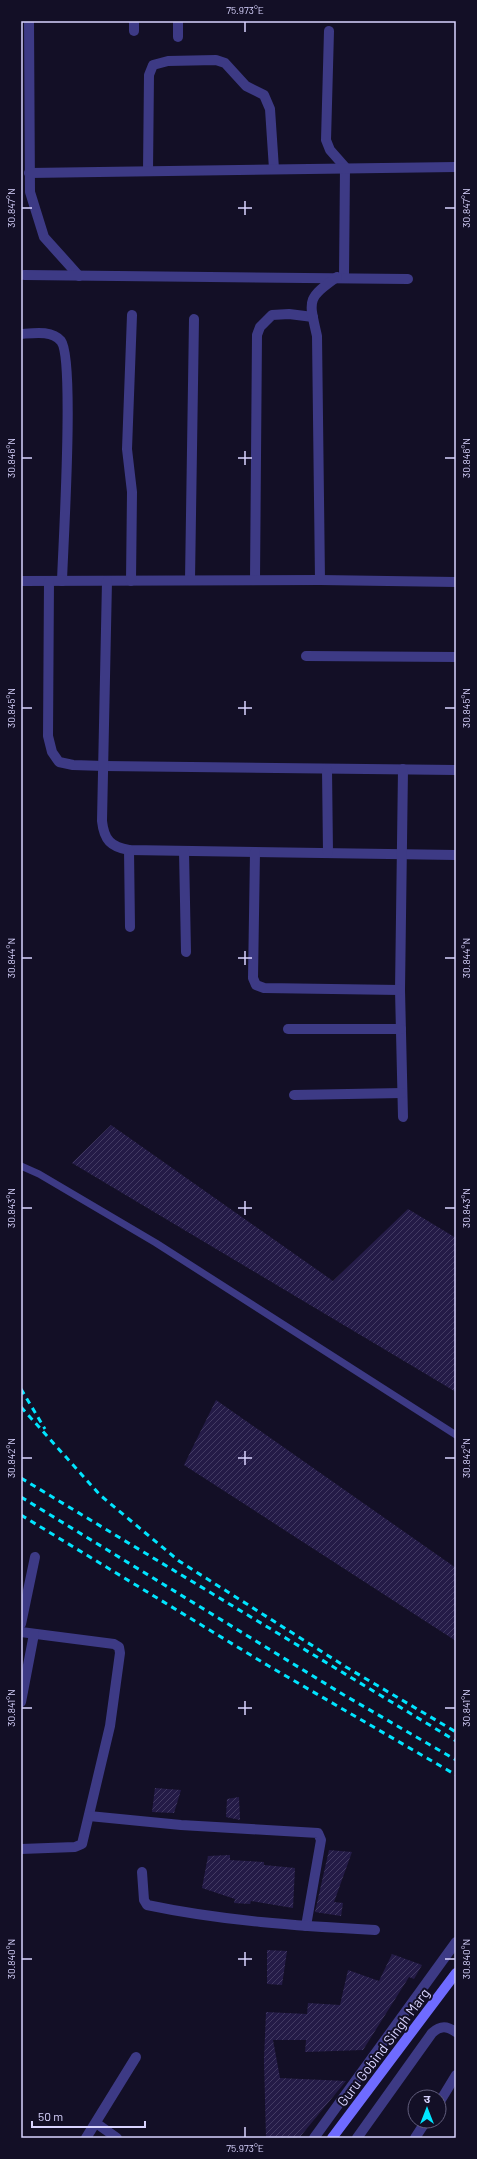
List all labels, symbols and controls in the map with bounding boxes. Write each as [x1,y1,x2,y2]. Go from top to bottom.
text: 75.973°E [226,4,264,16]
text: 30.847°N [5,188,17,228]
text: 30.847°N [460,188,472,228]
text: 30.846°N [5,438,17,478]
text: 30.846°N [460,438,472,478]
text: 30.845°N [5,688,17,728]
text: 30.845°N [460,688,472,728]
text: 30.844°N [5,938,17,978]
text: 30.844°N [460,938,472,978]
text: 30.843°N [5,1188,17,1228]
text: 30.843°N [460,1188,472,1228]
text: 30.842°N [5,1438,17,1478]
text: 30.842°N [460,1438,472,1478]
text: 30.841°N [5,1689,17,1727]
text: 30.841°N [460,1689,472,1727]
text: 30.840°N [5,1939,17,1979]
text: 30.840°N [460,1939,472,1979]
street label: Guru Gobind Singh Marg [333,1985,433,2109]
north arrow [407,2089,447,2129]
text: उ [424,2092,431,2105]
scale bar [32,2103,145,2129]
text: 50 m [38,2109,63,2123]
text: 75.973°E [226,2142,264,2154]

